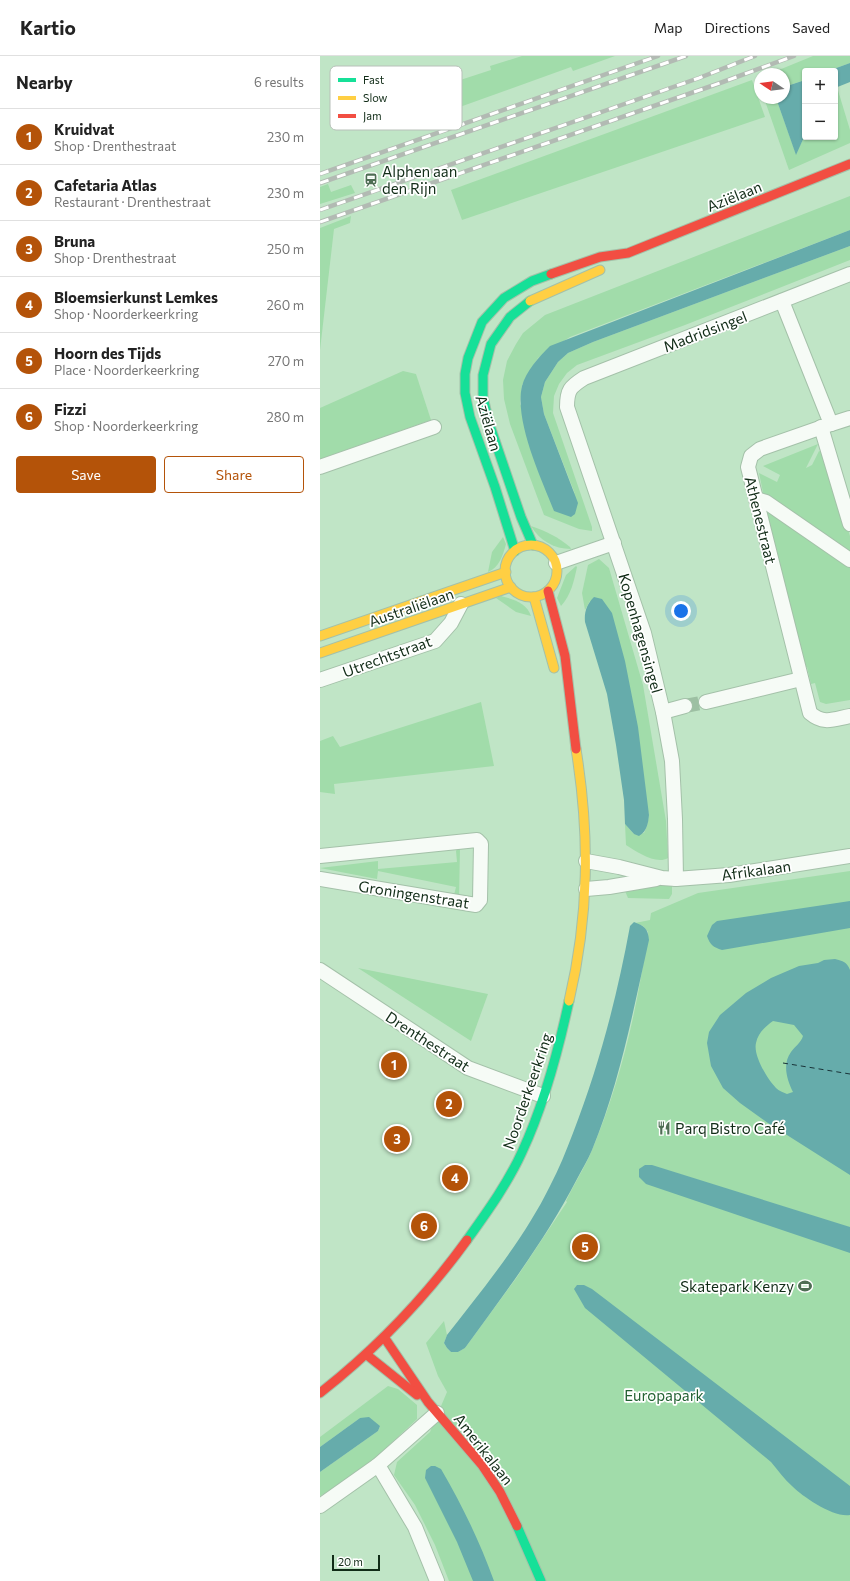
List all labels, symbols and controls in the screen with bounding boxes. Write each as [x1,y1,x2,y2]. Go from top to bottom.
text: Kartio [20,16,76,39]
text: Map [654,19,683,36]
text: Directions [705,19,770,36]
text: Saved [792,19,830,36]
legend [330,66,462,130]
north arrow [754,68,790,104]
map controls [802,68,838,140]
button: + [802,68,838,104]
text: Nearby [16,72,73,93]
text: Fast [363,73,385,86]
text: 6 results [254,74,304,90]
text: Slow [363,91,388,104]
button: − [802,104,838,140]
text: Jam [363,109,382,123]
text: Kruidvat [54,120,114,138]
text: 1 [26,129,32,145]
text: 230 m [267,129,304,145]
text: Shop · Drenthestraat [54,138,176,154]
place label: Alphen aan den Rijn [382,162,457,197]
station icon: Alphen aan den Rijn [363,172,379,188]
text: Cafetaria Atlas [54,176,157,194]
street label: Aziëlaan [704,177,764,215]
text: 2 [25,185,33,201]
text: 230 m [267,185,304,201]
text: Restaurant · Drenthestraat [54,194,211,210]
text: Bruna [54,232,95,250]
text: 3 [25,241,33,257]
text: 250 m [267,241,304,257]
text: Shop · Drenthestraat [54,250,176,266]
text: Bloemsierkunst Lemkes [54,288,218,306]
text: 4 [25,297,33,313]
text: 260 m [267,297,304,313]
text: Shop · Noorderkeerkring [54,306,198,322]
street label: Madridsingel [661,307,749,355]
text: Hoorn des Tijds [54,344,161,362]
text: 5 [25,353,33,369]
text: 270 m [268,353,304,369]
text: Place · Noorderkeerkring [54,362,199,378]
street label: Aziëlaan [472,393,506,453]
text: Fizzi [54,400,86,418]
text: 6 [25,409,33,425]
text: 280 m [267,409,304,425]
text: Shop · Noorderkeerkring [54,418,198,434]
button: Save [16,456,156,493]
button: Share [164,456,304,493]
street label: Athenestraat [741,474,781,566]
street label: Kopenhagensingel [615,571,667,695]
street label: Australiëlaan [366,584,456,630]
your location [671,601,691,621]
street label: Utrechtstraat [340,632,434,680]
street label: Afrikalaan [720,856,792,884]
street label: Groningenstraat [357,876,471,912]
street label: Drenthestraat [383,1007,473,1075]
street label: Noorderkeerkring [499,1030,555,1152]
pin: 1 [381,1050,407,1080]
pin: 2 [436,1089,462,1119]
place label: Parq Bistro Café [675,1119,785,1137]
restaurant icon: Parq Bistro Café [656,1120,672,1136]
pin: 3 [384,1124,410,1154]
pin: 4 [442,1163,468,1193]
pin: 6 [411,1211,437,1241]
pin: 5 [572,1232,598,1262]
place label: Skatepark Kenzy [680,1277,794,1295]
sports icon: Skatepark Kenzy [797,1278,813,1294]
park label: Europapark [624,1386,704,1404]
street label: Amerikalaan [451,1410,517,1488]
scale bar [332,1553,380,1572]
text: 20 m [338,1555,363,1568]

